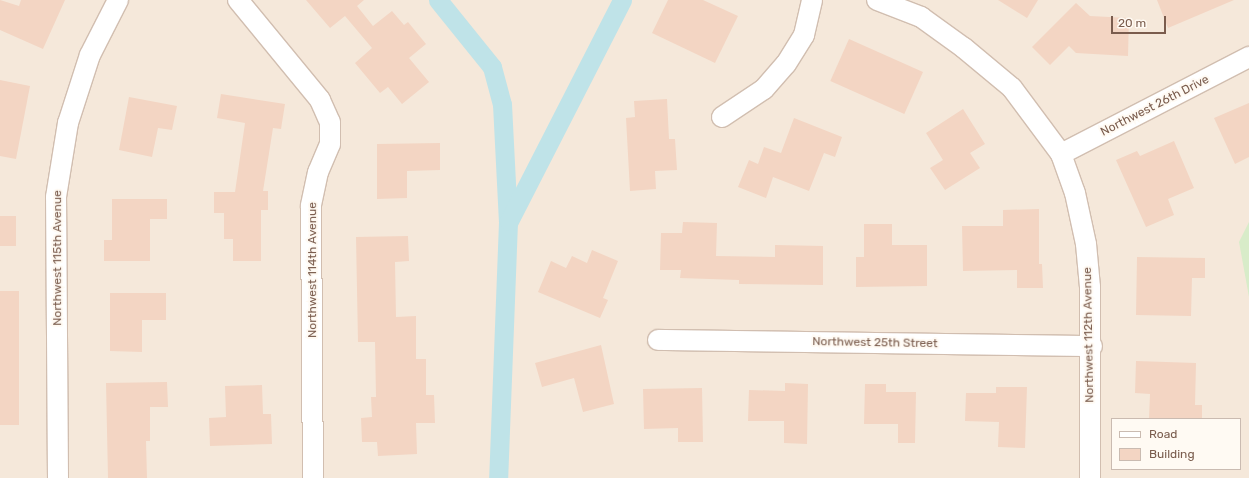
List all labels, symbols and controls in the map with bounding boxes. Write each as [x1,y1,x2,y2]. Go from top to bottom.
scale bar [1113,8,1168,34]
text: 20 m [1118,16,1146,30]
street label: Northwest 26th Drive [1098,72,1212,140]
street label: Northwest 115th Avenue [51,190,65,326]
street label: Northwest 114th Avenue [306,202,320,338]
street label: Northwest 112th Avenue [1081,267,1097,403]
street label: Northwest 25th Street [812,335,938,351]
legend [1111,418,1241,470]
text: Road [1149,427,1177,441]
text: Building [1149,447,1195,461]

